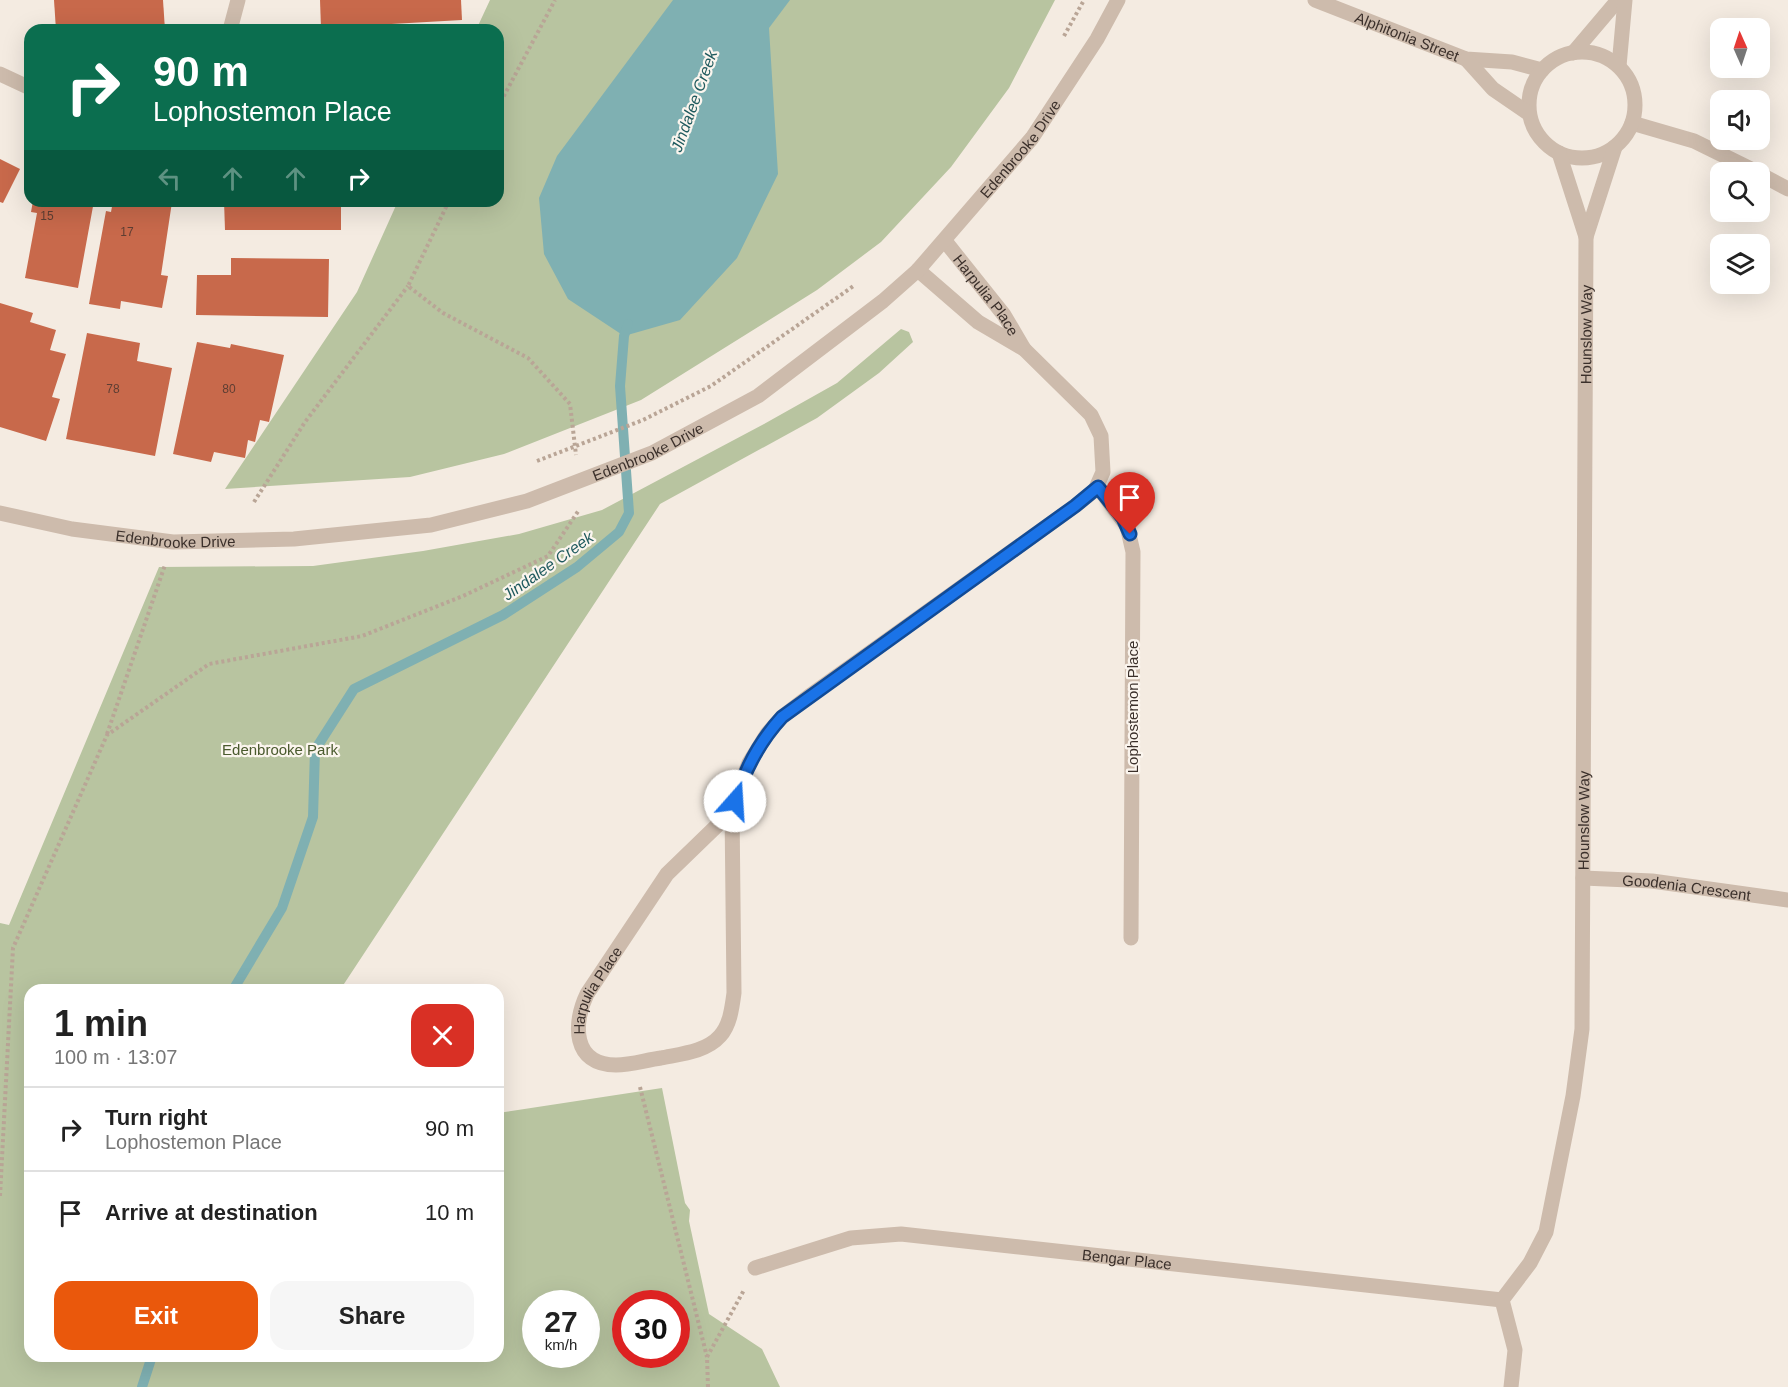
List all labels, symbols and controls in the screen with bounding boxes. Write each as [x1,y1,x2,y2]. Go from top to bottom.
street label: Alphitonia Street [1353,8,1462,64]
north arrow [1710,18,1770,78]
map controls [1710,18,1770,294]
water label: Jindalee Creek [667,47,721,155]
icon: right [54,48,132,126]
text: 90 m [153,48,249,95]
button: sound [1710,90,1770,150]
street label: Edenbrooke Drive [976,96,1063,201]
text: Lophostemon Place [153,97,392,127]
icon: left [153,162,186,195]
icon: ahead [216,162,249,195]
icon: ahead [279,162,312,195]
icon: right [342,162,375,195]
button: search [1710,162,1770,222]
house number: 15 [40,209,54,223]
house number: 17 [120,225,134,239]
button: layers [1710,234,1770,294]
street label: Harpulia Place [950,251,1023,338]
street label: Hounslow Way [1577,284,1594,384]
house number: 78 [106,382,120,396]
house number: 80 [222,382,236,396]
street label: Edenbrooke Drive [590,419,706,484]
pin [1104,472,1155,534]
icon: arrive [1113,481,1146,514]
street label: Edenbrooke Drive [115,526,236,551]
water label: Jindalee Creek [499,528,597,604]
street label: Lophostemon Place [1124,641,1141,773]
park label: Edenbrooke Park [222,741,338,758]
position arrow [703,769,767,833]
street label: Hounslow Way [1574,770,1592,870]
street label: Goodenia Crescent [1622,871,1753,903]
street label: Harpulia Place [570,943,625,1035]
text: 1 min [54,1003,148,1044]
button: close [411,1004,474,1067]
text: 100 m · 13:07 [54,1046,177,1068]
text: Turn right [105,1105,207,1130]
icon: right [54,1113,87,1146]
text: 90 m [425,1116,474,1141]
text: Lophostemon Place [105,1131,282,1153]
icon: arrive [54,1197,87,1230]
text: Arrive at destination [105,1200,318,1225]
text: 10 m [425,1200,474,1225]
street label: Bengar Place [1081,1245,1173,1272]
button: Exit [54,1281,258,1350]
button: Share [270,1281,474,1350]
speed limit sign: 30 [612,1290,690,1368]
text: 27 [544,1305,578,1338]
text: km/h [545,1336,577,1353]

